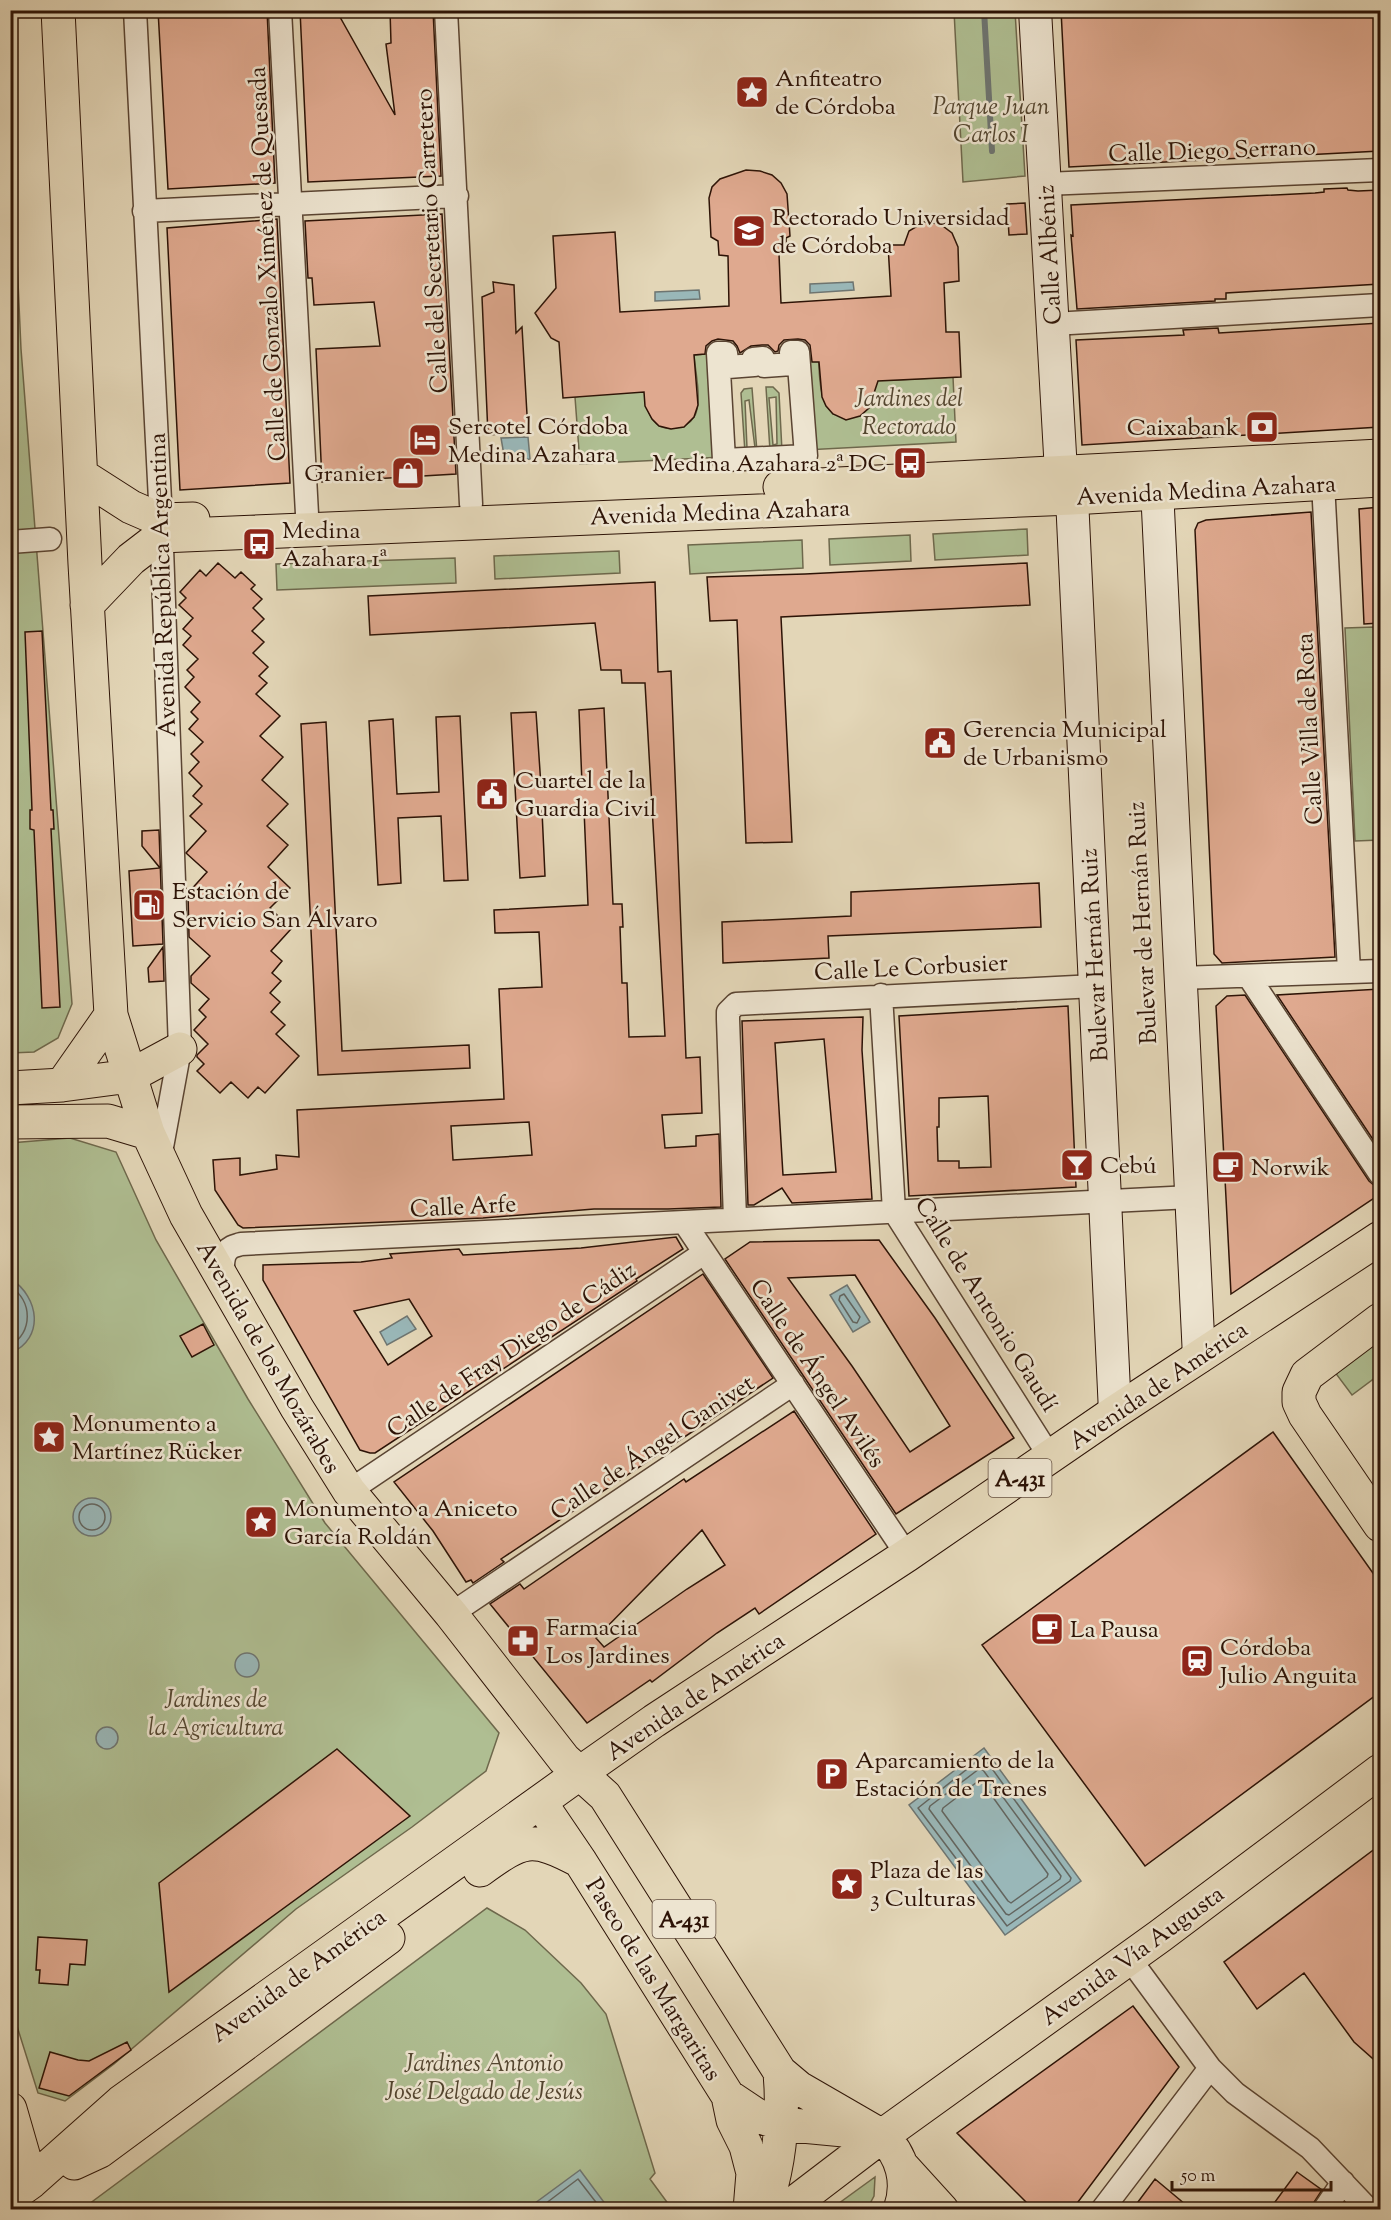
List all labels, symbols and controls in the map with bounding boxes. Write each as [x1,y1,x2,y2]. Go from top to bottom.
place label: Anfiteatro de Córdoba [775,63,896,125]
street label: Calle de Gonzalo Ximénez de Quesada [242,66,296,462]
place icon: Anfiteatro de Córdoba [734,74,770,110]
street label: Calle del Secretario Carretero [408,88,458,394]
park label: Parque Juan Carlos I [932,91,1050,153]
street label: Calle Diego Serrano [1108,131,1317,173]
street label: Calle Albéniz [1030,184,1072,326]
place label: Rectorado Universidad de Córdoba [772,202,1010,264]
school or university icon: Rectorado Universidad de Córdoba [731,213,767,249]
park label: Jardines del Rectorado [854,383,963,445]
bank icon: Caixabank [1244,409,1280,445]
place label: Sercotel Córdoba Medina Azahara [448,411,629,473]
place label: Caixabank [1127,412,1239,446]
hotel icon: Sercotel Córdoba Medina Azahara [407,422,443,458]
street label: Avenida República Argentina [142,432,186,738]
bus stop icon: Medina Azahara 2ª DC [892,445,928,481]
place label: Medina Azahara 2ª DC [652,448,887,482]
shop icon: Granier [390,455,426,491]
place label: Granier [304,458,385,492]
street label: Avenida Medina Azahara [1075,468,1337,516]
street label: Avenida Medina Azahara [590,492,851,536]
place label: Medina Azahara 1ª [282,515,387,577]
bus stop icon: Medina Azahara 1ª [241,526,277,562]
street label: Calle Villa de Rota [1289,632,1333,826]
place label: Gerencia Municipal de Urbanismo [963,714,1167,776]
public building icon: Gerencia Municipal de Urbanismo [922,725,958,761]
place label: Cuartel de la Guardia Civil [515,765,657,827]
public building icon: Cuartel de la Guardia Civil [474,776,510,812]
street label: Bulevar de Hernán Ruiz [1121,801,1167,1045]
street label: Bulevar Hernán Ruiz [1073,847,1119,1062]
place label: Estación de Servicio San Álvaro [172,876,378,938]
fuel station icon: Estación de Servicio San Álvaro [131,887,167,923]
street label: Calle Le Corbusier [813,947,1009,991]
bar icon: Cebú [1059,1147,1095,1183]
cafe icon: Norwik [1210,1149,1246,1185]
place label: Cebú [1100,1150,1157,1184]
place label: Norwik [1251,1152,1330,1186]
street label: Calle Arfe [409,1188,517,1228]
street label: Calle de Antonio Gaudí [905,1191,1065,1419]
street label: Avenida de los Mozárabes [187,1235,348,1481]
street label: Calle de Fray Diego de Cádiz [381,1254,644,1447]
street label: Calle de Ángel Avilés [740,1273,892,1476]
street label: Avenida de América [1063,1314,1255,1459]
street label: Calle de Ángel Ganivet [544,1368,762,1530]
place label: Monumento a Martínez Rücker [72,1408,242,1470]
place icon: Monumento a Martínez Rücker [31,1419,67,1455]
road number: A-431 [988,1459,1052,1497]
place label: Monumento a Aniceto García Roldán [284,1493,518,1555]
place icon: Monumento a Aniceto García Roldán [243,1504,279,1540]
cafe icon: La Pausa [1029,1611,1065,1647]
place label: Farmacia Los Jardines [546,1612,670,1674]
place label: La Pausa [1070,1614,1159,1648]
pharmacy icon: Farmacia Los Jardines [505,1623,541,1659]
street label: Avenida de América [600,1625,792,1770]
place label: Córdoba Julio Anguita [1218,1632,1357,1694]
station icon: Córdoba Julio Anguita [1179,1643,1215,1679]
park label: Jardines de la Agricultura [148,1684,284,1746]
place label: Aparcamiento de la Estación de Trenes [855,1745,1055,1807]
parking icon: Aparcamiento de la Estación de Trenes [814,1756,850,1792]
place label: Plaza de las 3 Culturas [870,1855,983,1917]
place icon: Plaza de las 3 Culturas [829,1866,865,1902]
street label: Paseo de las Margaritas [576,1872,729,2088]
street label: Avenida Vía Augusta [1034,1878,1232,2035]
road number: A-431 [652,1900,716,1938]
street label: Avenida de América [204,1901,394,2052]
park label: Jardines Antonio José Delgado de Jesús [384,2048,583,2110]
scale bar [1172,2154,1331,2192]
text: 50 m [1180,2164,1216,2190]

